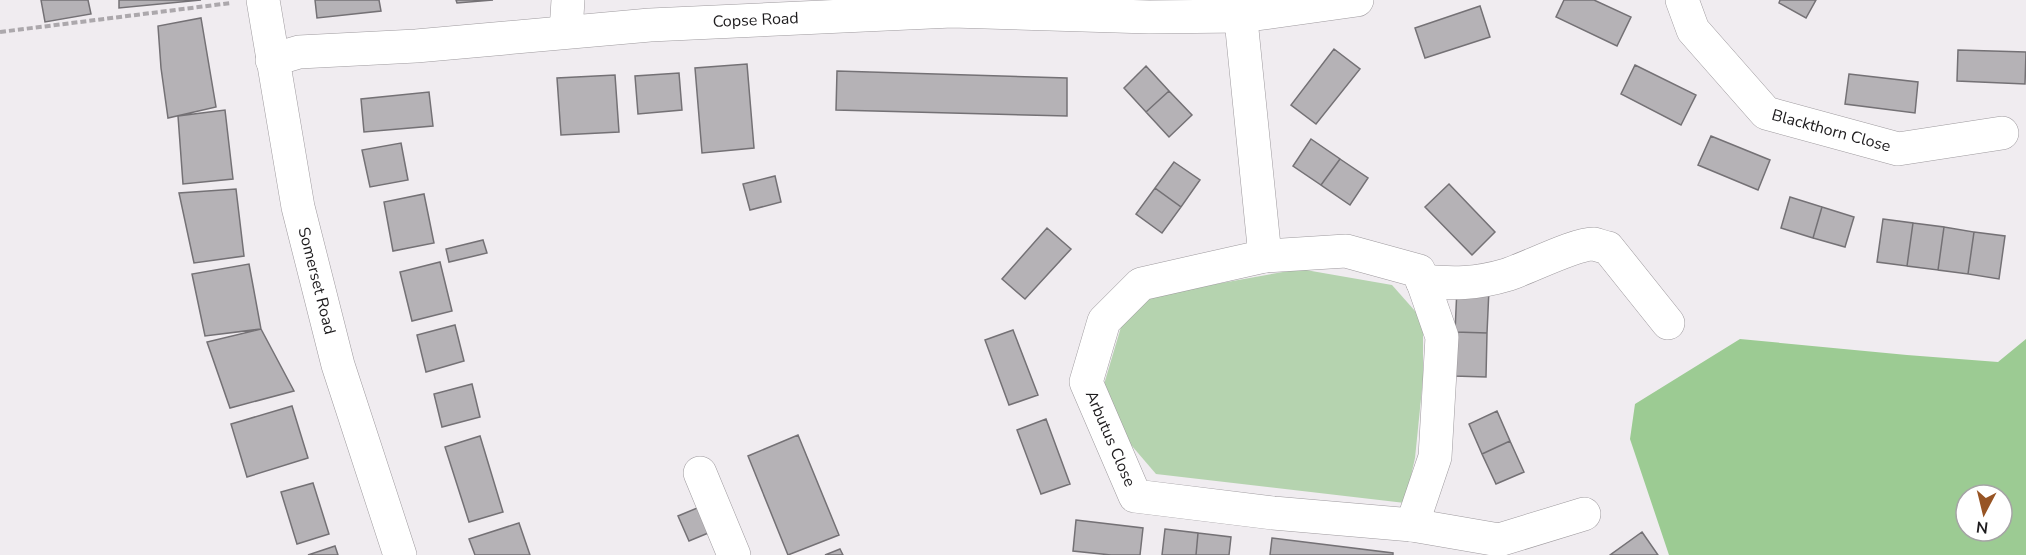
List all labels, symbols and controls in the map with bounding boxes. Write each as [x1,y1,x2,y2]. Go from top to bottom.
street label: Copse Road [712,7,799,33]
street label: Blackthorn Close [1769,104,1893,157]
street label: Somerset Road [293,225,341,337]
street label: Arbutus Close [1080,387,1141,490]
north arrow [1954,483,2014,543]
text: N [1975,515,1990,539]

